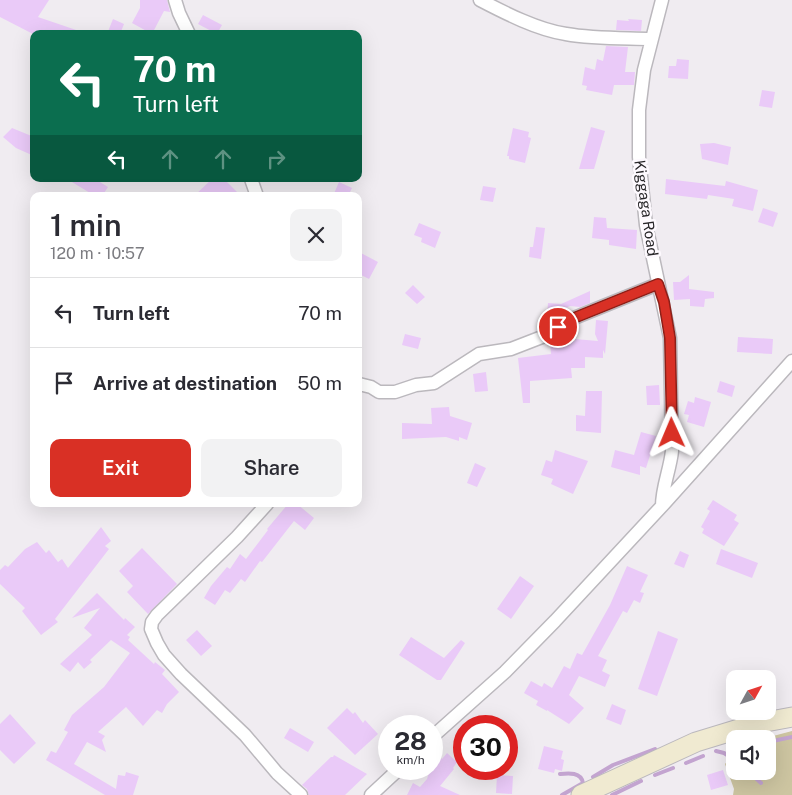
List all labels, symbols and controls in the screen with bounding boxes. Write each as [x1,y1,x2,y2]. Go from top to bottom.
text: 70 m [133,49,216,90]
icon: left [50,50,115,115]
text: Turn left [133,91,219,117]
icon: left [103,145,131,173]
icon: ahead [156,145,184,173]
icon: ahead [209,145,237,173]
icon: right [262,145,290,173]
street label: Kiggaga Road [631,159,662,257]
text: 1 min [50,207,121,243]
button: close [290,209,342,261]
text: 120 m · 10:57 [50,244,145,263]
icon: left [50,299,78,327]
text: Turn left [93,302,170,324]
text: 70 m [298,302,342,324]
pin [537,306,579,348]
icon: arrive [544,313,572,341]
icon: arrive [50,369,78,397]
text: Arrive at destination [93,372,277,394]
text: 50 m [297,372,342,394]
position arrow [645,406,697,458]
button: Exit [50,439,191,497]
button: Share [201,439,342,497]
north arrow [726,670,776,720]
map controls [726,670,776,780]
speed limit sign: 30 [453,715,518,780]
text: 28 [394,726,427,756]
button: sound [726,730,776,780]
text: km/h [396,753,425,767]

